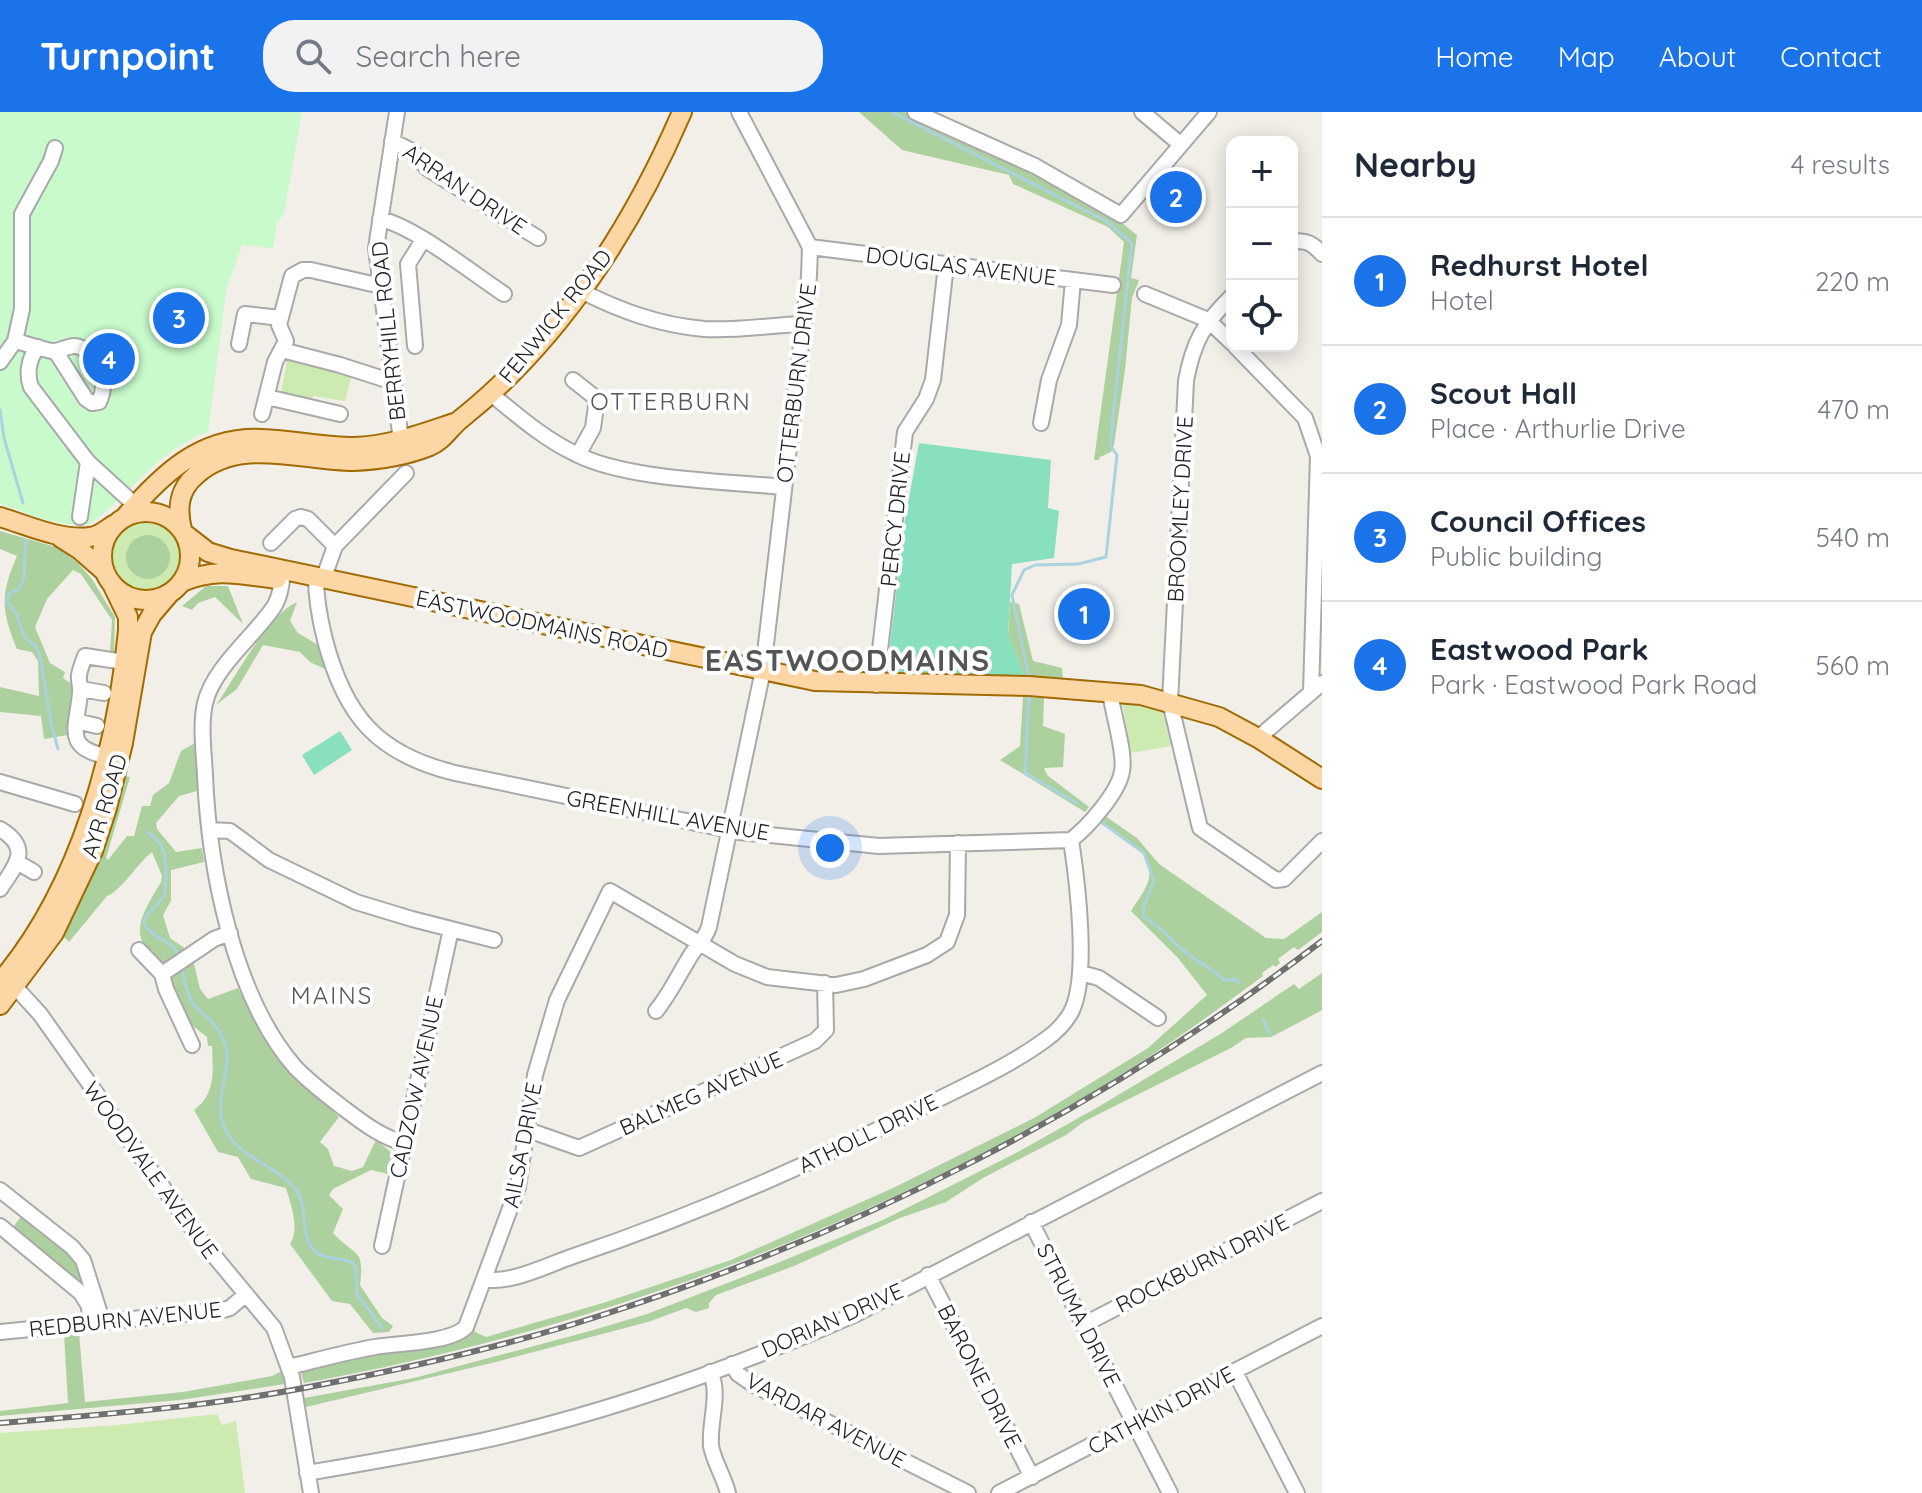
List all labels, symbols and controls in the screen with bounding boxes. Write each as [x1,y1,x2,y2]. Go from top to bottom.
search box [263,20,823,92]
text: Turnpoint [40,32,215,80]
icon: search [291,34,335,78]
text: Search here [355,37,521,75]
text: Home [1435,39,1514,74]
text: Map [1558,39,1615,74]
text: About [1659,39,1736,74]
text: Contact [1780,39,1882,74]
map controls [1226,136,1298,352]
button: + [1226,136,1298,208]
street label: ARRAN DRIVE [398,137,532,241]
text: Nearby [1354,143,1477,186]
text: 4 results [1791,148,1890,181]
pin: 2 [1150,167,1202,227]
button: − [1226,208,1298,280]
street label: BERRYHILL ROAD [365,240,411,422]
street label: DOUGLAS AVENUE [864,240,1058,292]
street label: FENWICK ROAD [492,243,618,389]
text: Redhurst Hotel [1430,246,1649,284]
text: 1 [1375,265,1385,298]
text: 220 m [1815,265,1890,298]
button: locate [1226,280,1298,352]
street label: OTTERBURN DRIVE [770,282,822,484]
text: Hotel [1430,284,1494,317]
pin: 3 [153,288,205,348]
pin: 4 [83,329,135,389]
text: Scout Hall [1430,374,1577,412]
district label: OTTERBURN [590,386,752,416]
text: 2 [1373,393,1387,426]
text: 470 m [1817,393,1890,426]
text: Place · Arthurlie Drive [1430,412,1686,445]
street label: BROOMLEY DRIVE [1161,415,1199,603]
street label: PERCY DRIVE [874,450,916,588]
text: Council Offices [1430,502,1646,540]
text: 3 [1373,521,1387,554]
text: 540 m [1816,521,1890,554]
text: Public building [1430,540,1602,573]
street label: EASTWOODMAINS ROAD [413,584,671,664]
pin: 1 [1058,584,1110,644]
text: Eastwood Park [1430,630,1649,668]
district label: EASTWOODMAINS [705,641,991,679]
text: 4 [1372,649,1388,682]
text: 560 m [1816,649,1890,682]
text: Park · Eastwood Park Road [1430,668,1757,701]
street label: AYR ROAD [75,750,133,862]
street label: GREENHILL AVENUE [564,783,772,847]
your location [810,828,850,868]
district label: MAINS [291,980,373,1010]
street label: CADZOW AVENUE [383,993,449,1181]
street label: BALMEG AVENUE [615,1044,787,1142]
street label: WOODVALE AVENUE [77,1076,225,1264]
street label: AILSA DRIVE [496,1080,548,1210]
street label: ATHOLL DRIVE [794,1087,942,1179]
street label: ROCKBURN DRIVE [1111,1207,1293,1319]
street label: STRUMA DRIVE [1031,1238,1127,1392]
street label: DORIAN DRIVE [757,1276,907,1364]
street label: REDBURN AVENUE [27,1295,223,1343]
street label: BARONE DRIVE [932,1299,1028,1453]
street label: CATHKIN DRIVE [1083,1360,1239,1460]
street label: VARDAR AVENUE [741,1366,911,1474]

